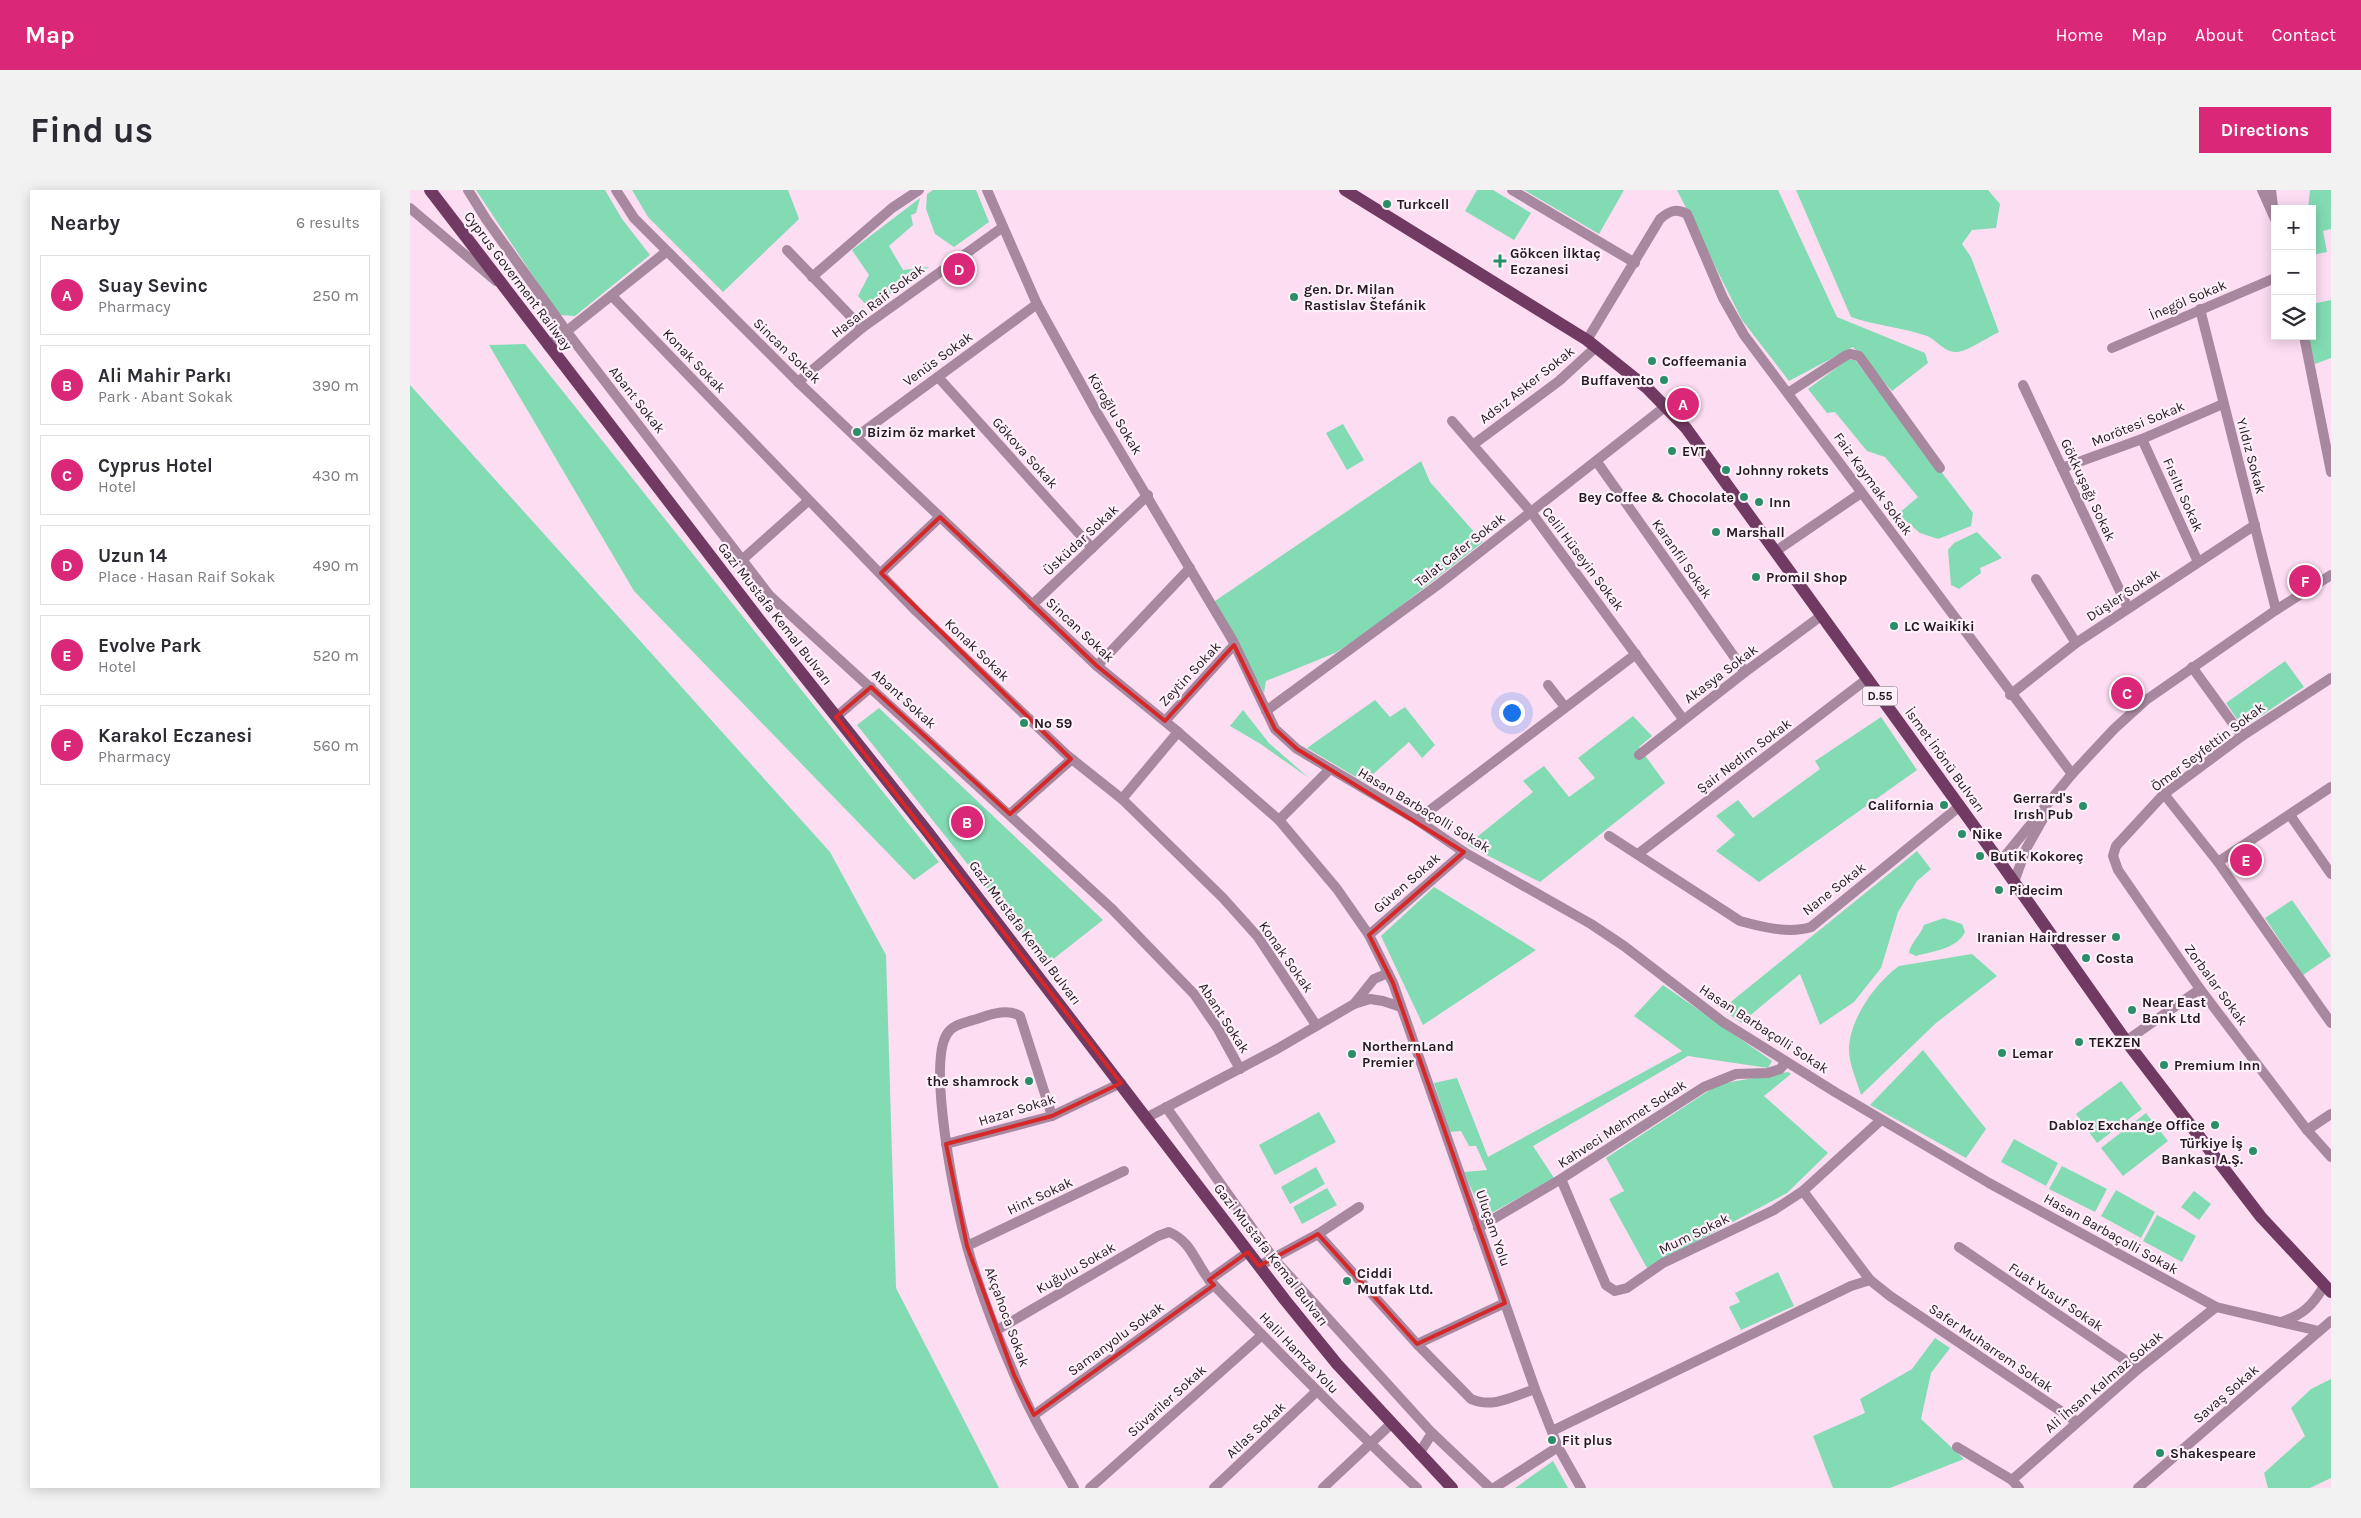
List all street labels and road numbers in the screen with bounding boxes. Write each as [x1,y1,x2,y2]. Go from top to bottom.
street label: Cyprus Goverment Railway [460,208,576,354]
street label: Hasan Raif Sokak [828,260,928,342]
street label: İnegöl Sokak [2147,276,2229,324]
street label: Sincan Sokak [750,315,824,388]
street label: Konak Sokak [659,325,729,397]
street label: Venüs Sokak [900,328,976,390]
street label: Adsız Asker Sokak [1476,342,1578,428]
street label: Abant Sokak [605,363,669,437]
street label: Köroğlu Sokak [1084,370,1146,458]
street label: Morötesi Sokak [2089,398,2187,450]
street label: Gökova Sokak [989,414,1061,492]
street label: Yıldız Sokak [2233,416,2269,496]
street label: Faiz Kaymak Sokak [1830,429,1916,539]
street label: Gökkuşağı Sokak [2057,436,2119,544]
street label: Fısıltı Sokak [2159,455,2207,535]
street label: Üsküdar Sokak [1040,501,1122,579]
street label: Celil Hüseyin Sokak [1538,504,1628,614]
street label: Talat Cafer Sokak [1411,509,1509,591]
street label: Karanfil Sokak [1648,516,1716,602]
street label: Gazi Mustafa Kemal Bulvarı [714,539,836,689]
street label: Düşler Sokak [2083,565,2163,625]
street label: Sincan Sokak [1042,594,1118,666]
street label: Konak Sokak [941,615,1013,685]
street label: Zeytin Sokak [1156,638,1225,710]
street label: Akasya Sokak [1681,641,1761,707]
street label: Abant Sokak [868,666,940,732]
road number: D.55 [1862,686,1898,706]
street label: Ömer Seyfettin Sokak [2148,699,2268,795]
street label: İsmet İnönü Bulvarı [1901,704,1989,816]
street label: Şair Nedim Sokak [1693,715,1795,797]
street label: Hasan Barbaçolli Sokak [1355,764,1493,856]
street label: Güven Sokak [1370,849,1444,917]
street label: Gazi Mustafa Kemal Bulvarı [965,858,1085,1008]
street label: Nane Sokak [1799,859,1869,919]
street label: Konak Sokak [1255,918,1317,996]
street label: Zorbalar Sokak [2181,941,2251,1029]
street label: Abant Sokak [1195,980,1253,1057]
street label: Hasan Barbaçolli Sokak [1696,981,1832,1077]
street label: Kahveci Mehmet Sokak [1555,1076,1689,1172]
street label: Hazar Sokak [977,1090,1058,1130]
street label: Hint Sokak [1005,1173,1075,1219]
street label: Gazi Mustafa Kemal Bulvarı [1210,1180,1332,1330]
street label: Uluçam Yolu [1472,1188,1514,1268]
street label: Hasan Barbaçolli Sokak [2041,1190,2181,1278]
street label: Mum Sokak [1656,1210,1732,1258]
street label: Kuğulu Sokak [1033,1238,1119,1298]
street label: Fuat Yusuf Sokak [2005,1259,2107,1335]
street label: Akçahoca Sokak [981,1265,1033,1369]
street label: Samanyolu Sokak [1065,1298,1168,1380]
street label: Safer Muharrem Sokak [1926,1300,2057,1396]
street label: Halil Hamza Yolu [1256,1309,1342,1397]
street label: Ali İhsan Kalmaz Sokak [2041,1327,2167,1436]
street label: Süvariler Sokak [1124,1361,1210,1441]
street label: Savaş Sokak [2190,1361,2262,1427]
street label: Atlas Sokak [1223,1398,1289,1462]

